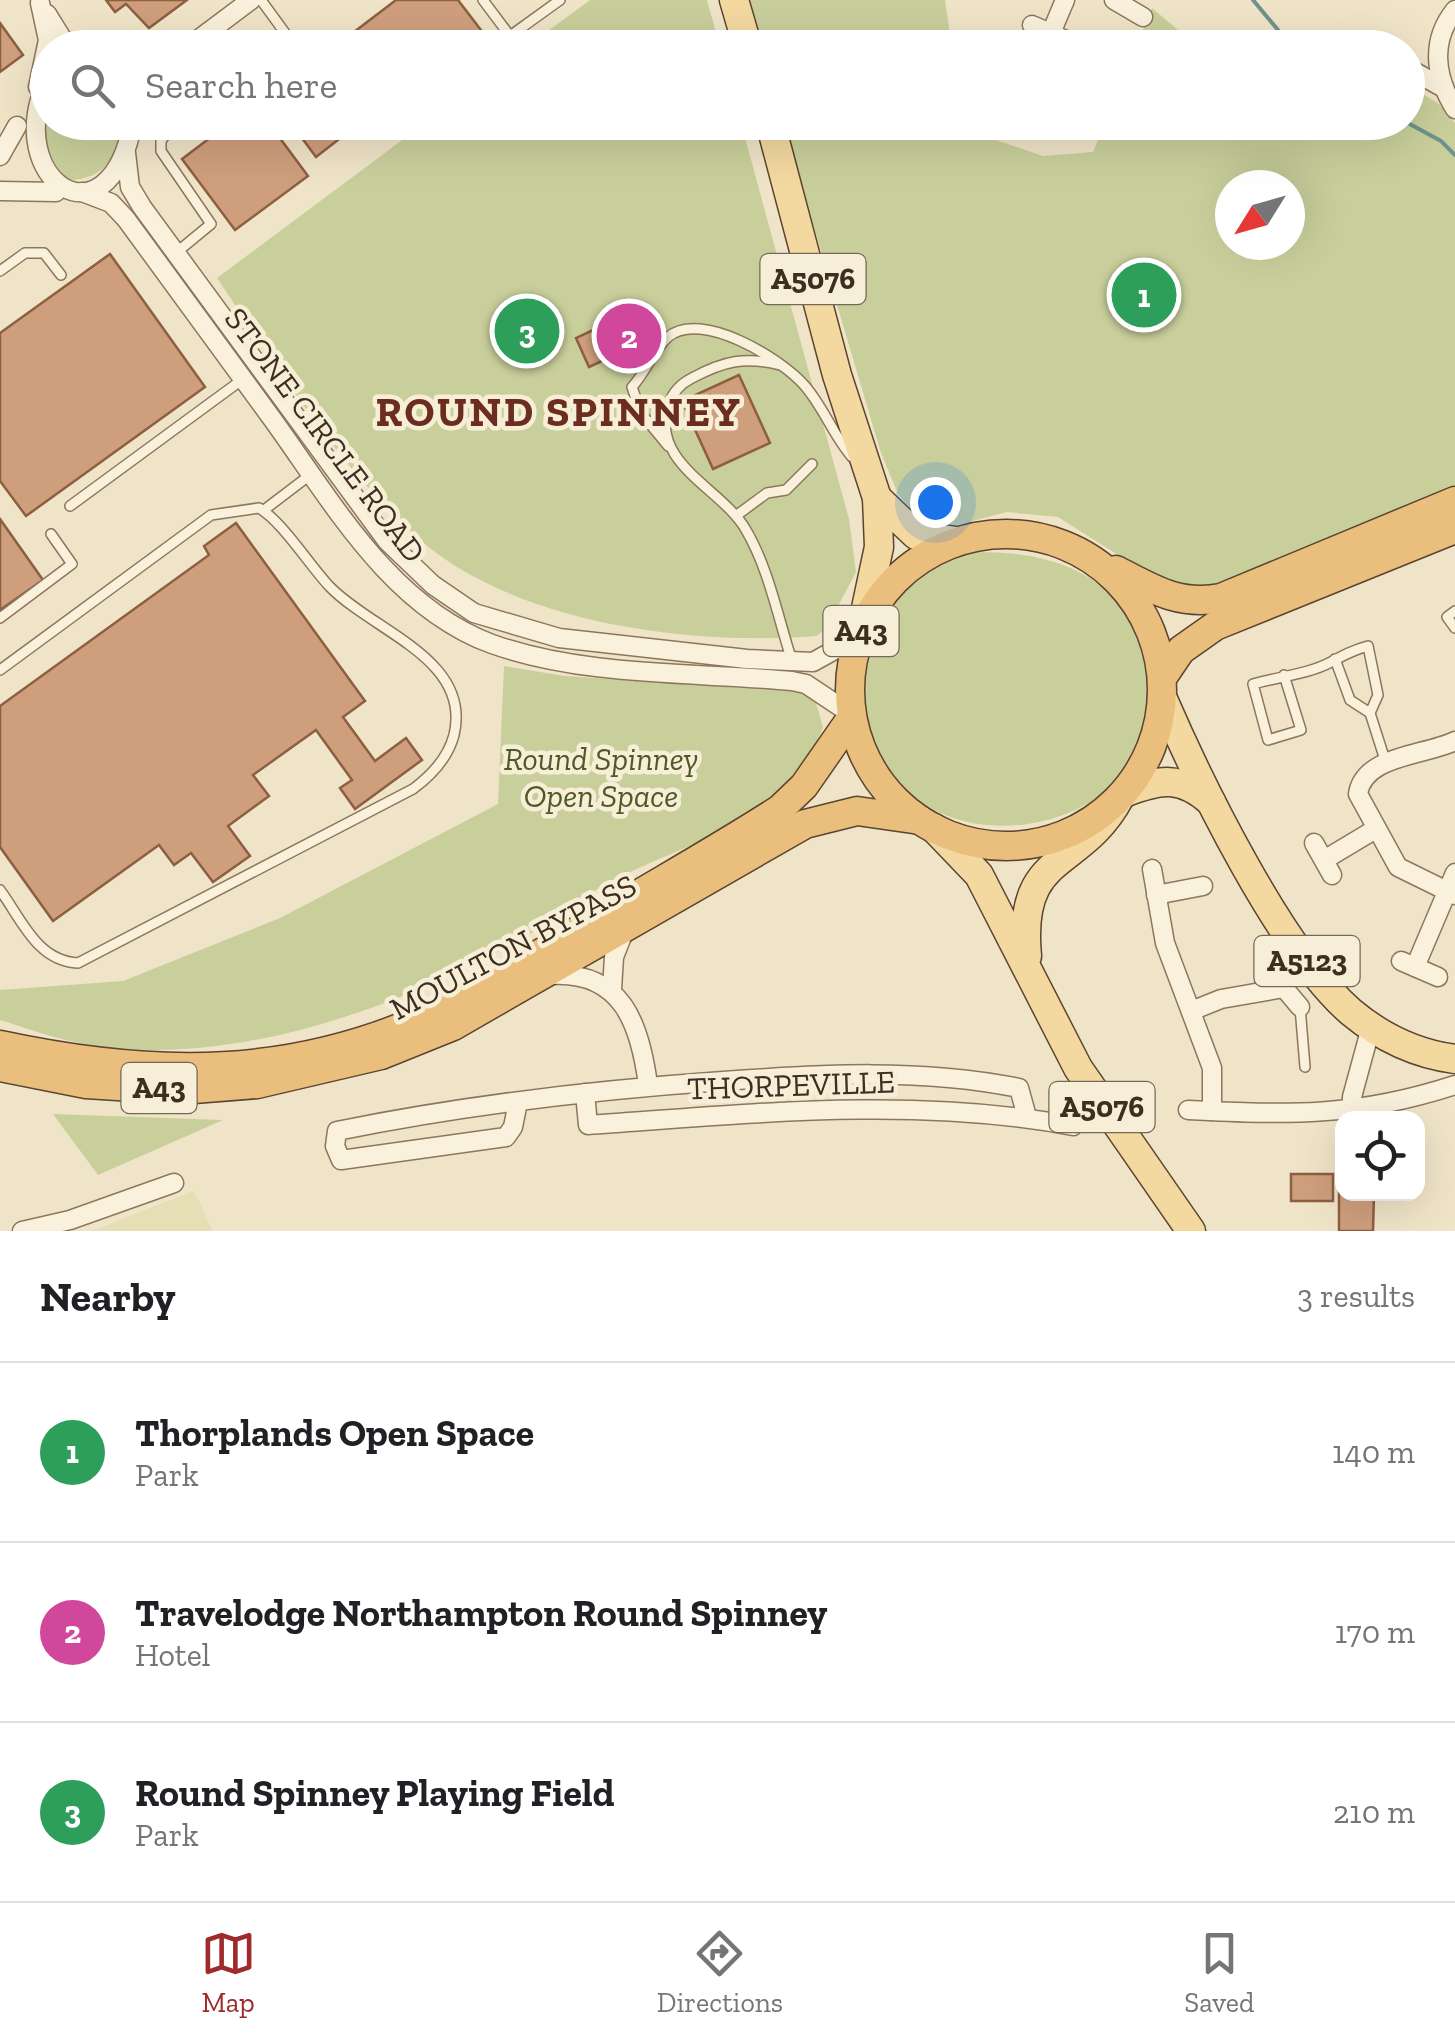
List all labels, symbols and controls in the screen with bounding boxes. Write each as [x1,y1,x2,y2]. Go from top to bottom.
search box [30,30,1425,140]
icon: search [65,58,120,113]
text: Search here [145,62,337,108]
north arrow [1215,170,1305,260]
road number: A5076 [760,254,866,304]
pin: 1 [1112,258,1176,332]
pin: 3 [494,294,560,368]
pin: 2 [596,298,662,374]
street label: STONE CIRCLE ROAD [217,300,433,570]
district label: ROUND SPINNEY [376,386,742,437]
your location [910,477,961,528]
road number: A43 [824,606,898,656]
park label: Round Spinney Open Space [504,740,698,815]
street label: MOULTON BYPASS [383,866,643,1028]
road number: A5123 [1254,936,1360,986]
street label: THORPEVILLE [686,1062,896,1108]
road number: A43 [122,1063,196,1113]
road number: A5076 [1050,1082,1154,1132]
map controls [1335,1111,1425,1201]
button: locate [1335,1111,1425,1201]
text: Nearby [40,1271,176,1322]
text: 3 results [1297,1277,1415,1315]
text: Thorplands Open Space [135,1410,534,1456]
text: 1 [66,1433,79,1471]
text: 140 m [1332,1433,1415,1471]
text: Park [135,1456,199,1494]
text: Travelodge Northampton Round Spinney [135,1590,827,1636]
text: 2 [64,1613,81,1651]
text: 170 m [1335,1613,1415,1651]
text: Hotel [135,1636,210,1674]
text: Round Spinney Playing Field [135,1770,614,1816]
text: 3 [64,1793,81,1831]
text: 210 m [1333,1793,1415,1831]
text: Park [135,1816,199,1854]
tab: Map [201,1926,256,2019]
tab: Directions [657,1926,783,2019]
tab: Saved [1184,1926,1254,2019]

